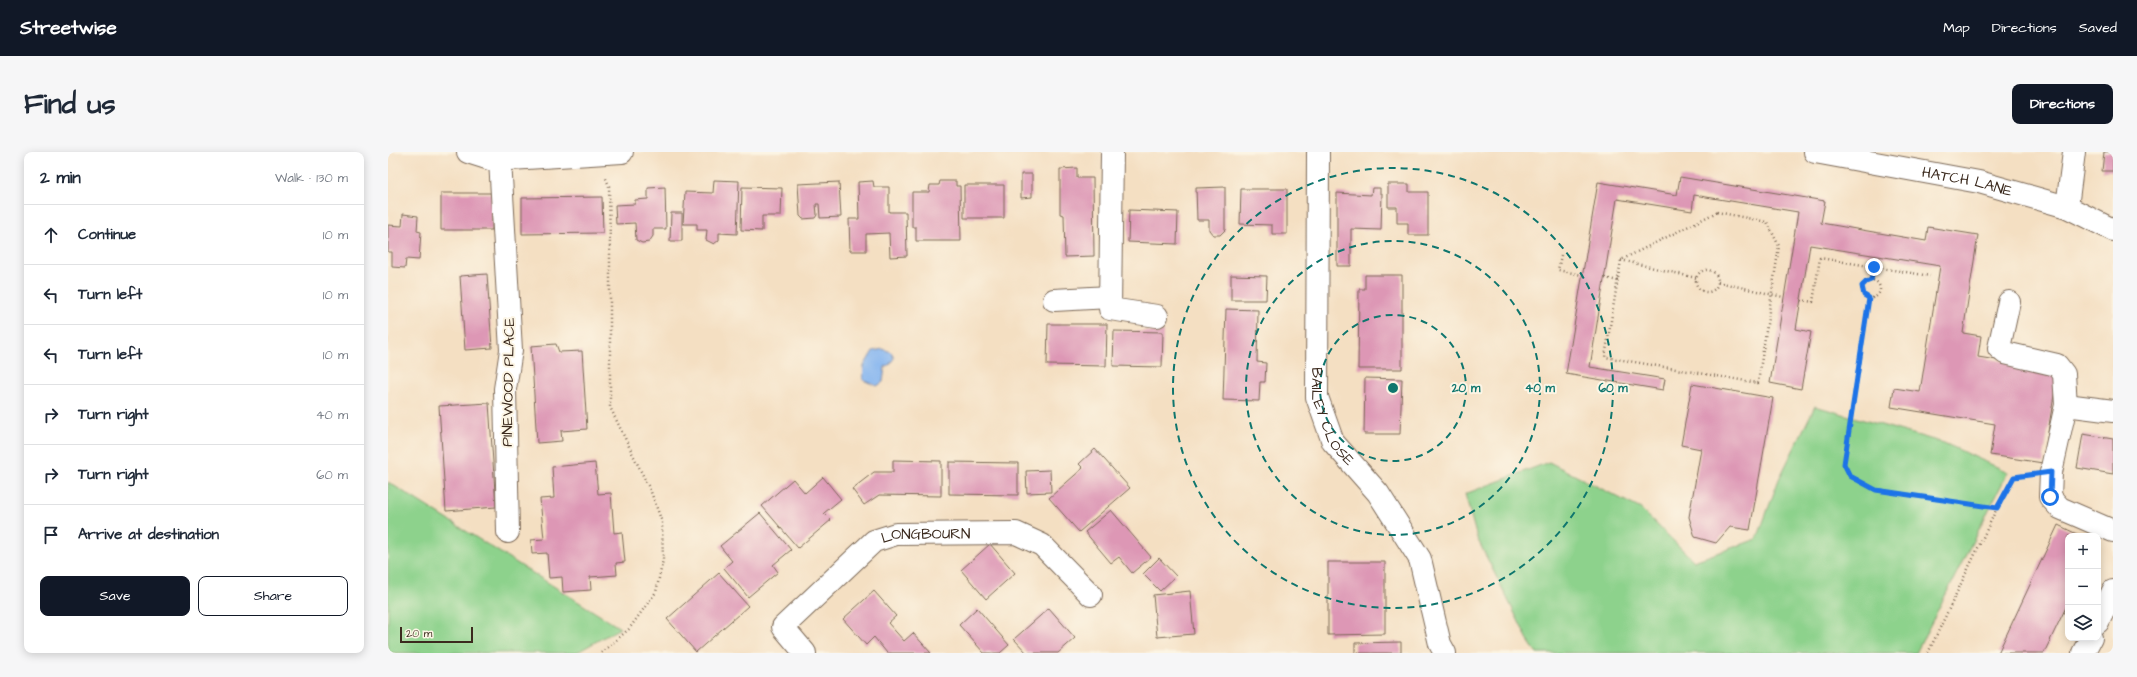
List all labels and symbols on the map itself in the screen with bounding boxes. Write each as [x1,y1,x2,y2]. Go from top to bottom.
street label: HATCH LANE [1920,162,2015,202]
route end [1865,258,1883,276]
street label: PINEWOOD PLACE [497,317,520,447]
street label: BAILEY CLOSE [1306,367,1359,470]
text: 20 m [1451,380,1481,397]
text: 40 m [1525,380,1556,397]
text: 60 m [1598,380,1628,397]
centre of rings [1386,381,1400,395]
route start [2041,488,2059,506]
street label: LONGBOURN [879,523,971,549]
scale bar [400,625,473,644]

